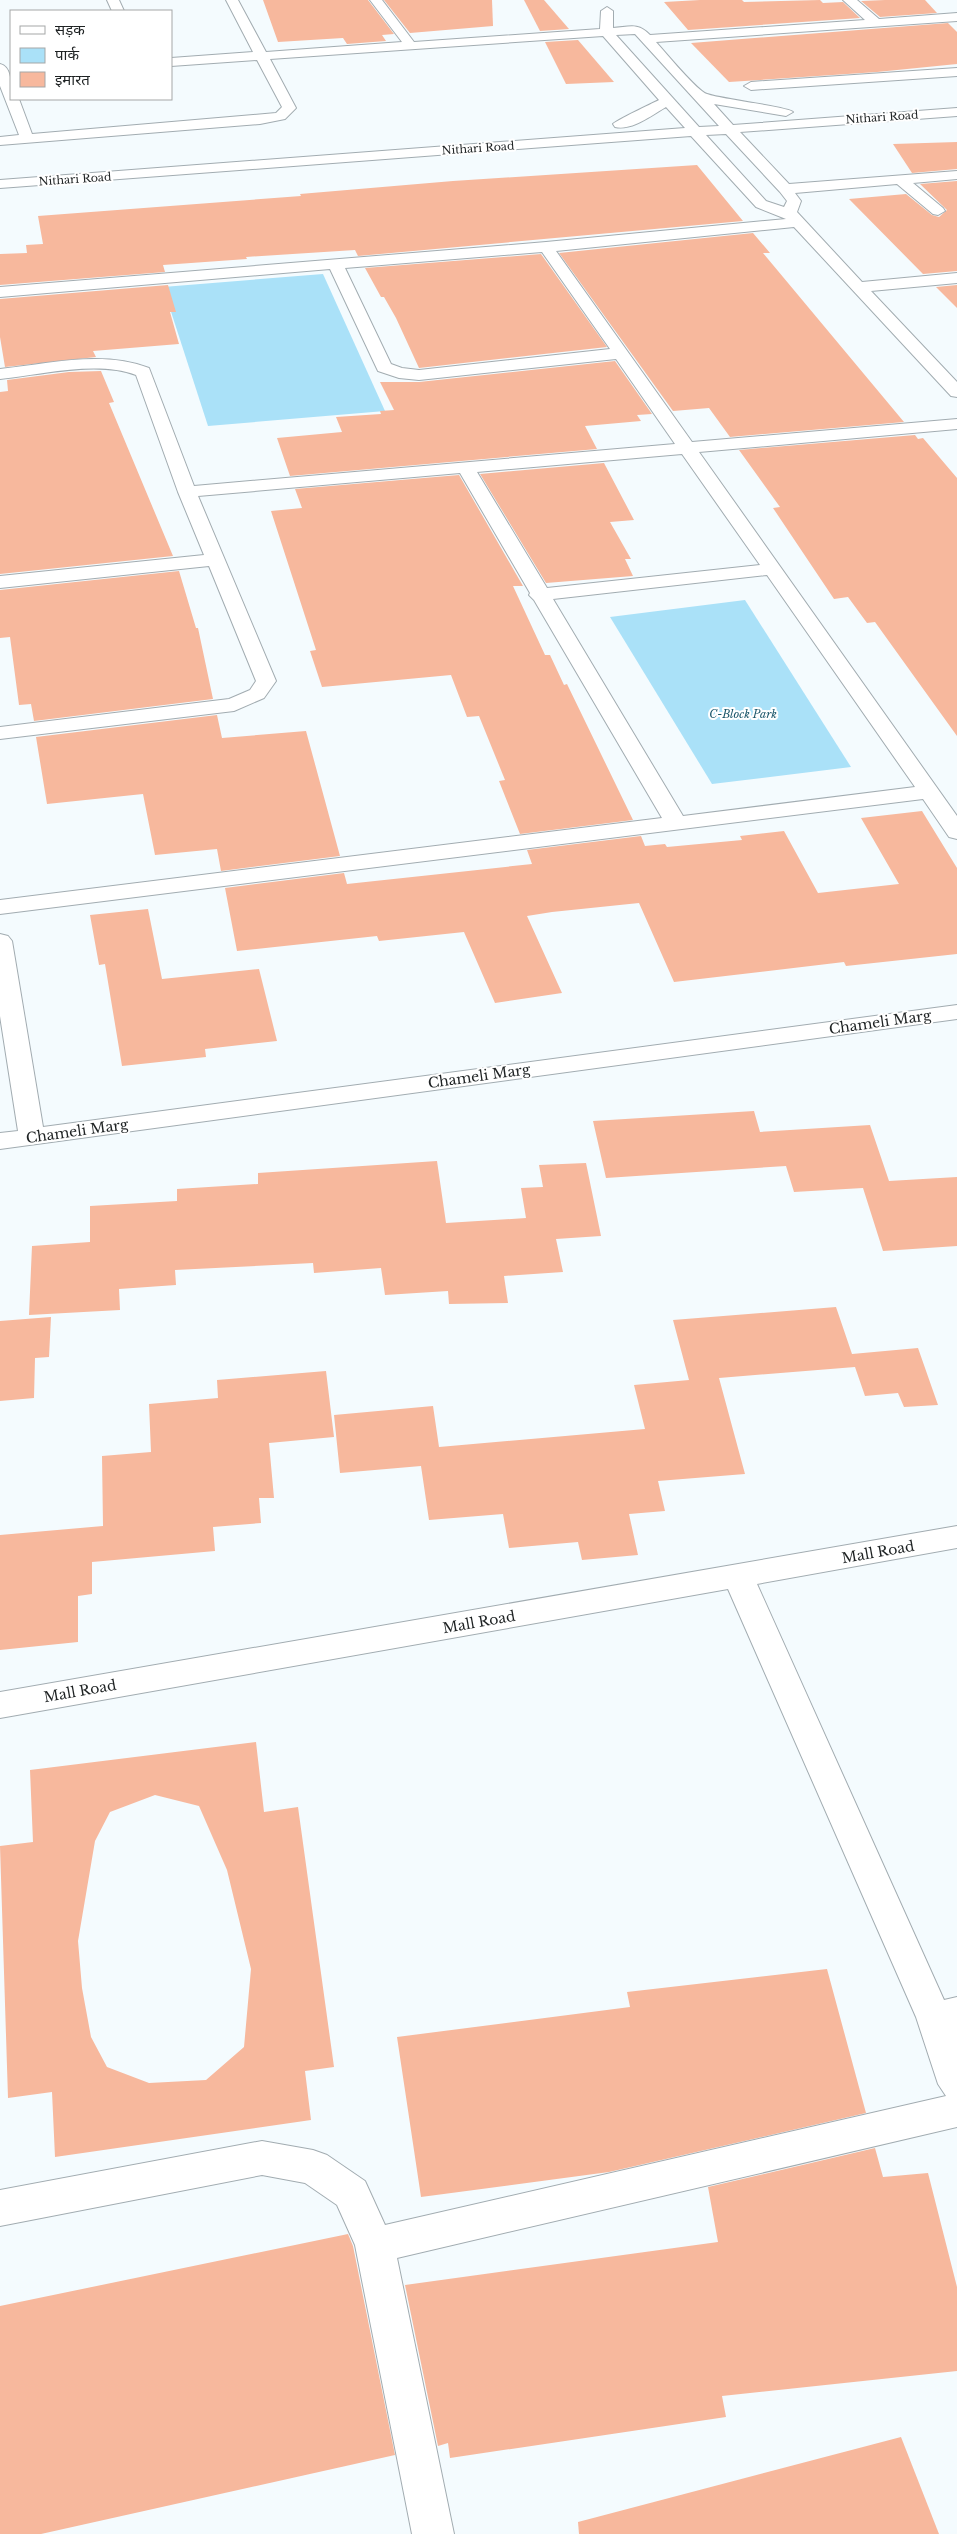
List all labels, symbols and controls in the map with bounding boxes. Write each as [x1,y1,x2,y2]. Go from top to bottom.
legend [10,10,172,100]
text: सड़क [55,20,85,39]
text: पार्क [55,45,79,64]
text: इमारत [55,70,90,89]
street label: Nithari Road [845,107,919,127]
street label: Nithari Road [441,138,515,158]
street label: Nithari Road [38,169,112,189]
park label: C-Block Park [709,707,777,721]
street label: Chameli Marg [828,1006,933,1038]
street label: Chameli Marg [427,1060,532,1092]
street label: Chameli Marg [25,1115,130,1147]
street label: Mall Road [840,1537,916,1567]
street label: Mall Road [441,1607,517,1637]
street label: Mall Road [42,1676,118,1706]

